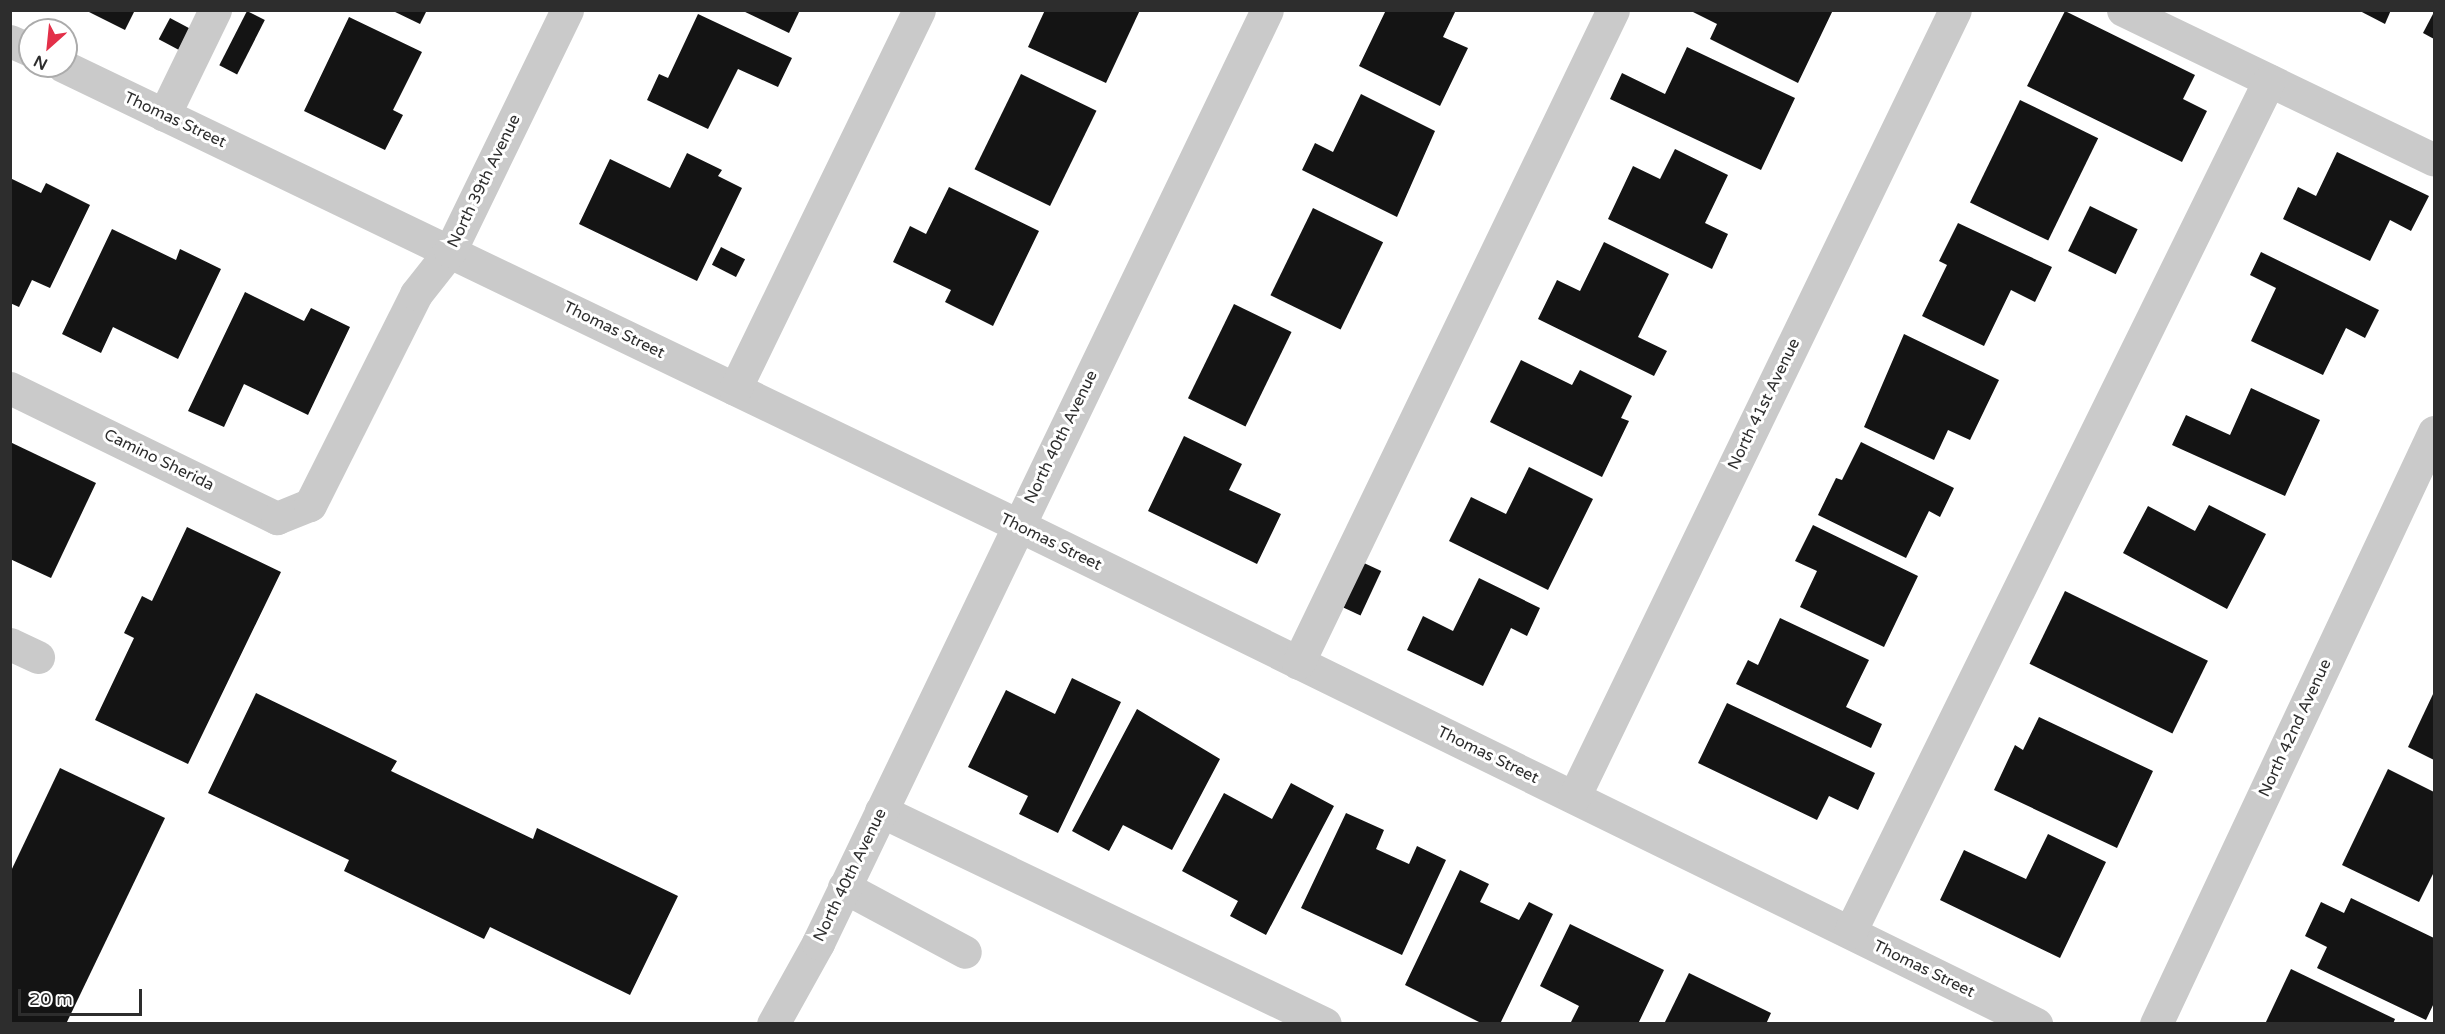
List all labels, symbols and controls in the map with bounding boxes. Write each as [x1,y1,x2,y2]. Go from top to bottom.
north arrow [18,18,78,78]
text: N [30,50,51,74]
street label: Thomas Street [121,88,229,152]
street label: North 39th Avenue [443,111,525,251]
street label: Thomas Street [560,297,668,363]
street label: North 41st Avenue [1724,335,1804,473]
street label: North 40th Avenue [1020,367,1102,507]
street label: Camino Sherida [101,425,217,495]
street label: Thomas Street [997,509,1105,575]
street label: North 42nd Avenue [2255,656,2335,800]
street label: Thomas Street [1434,722,1542,788]
street label: North 40th Avenue [809,805,891,945]
street label: Thomas Street [1870,936,1978,1002]
scale bar [21,977,146,1015]
text: 20 m [29,988,73,1010]

